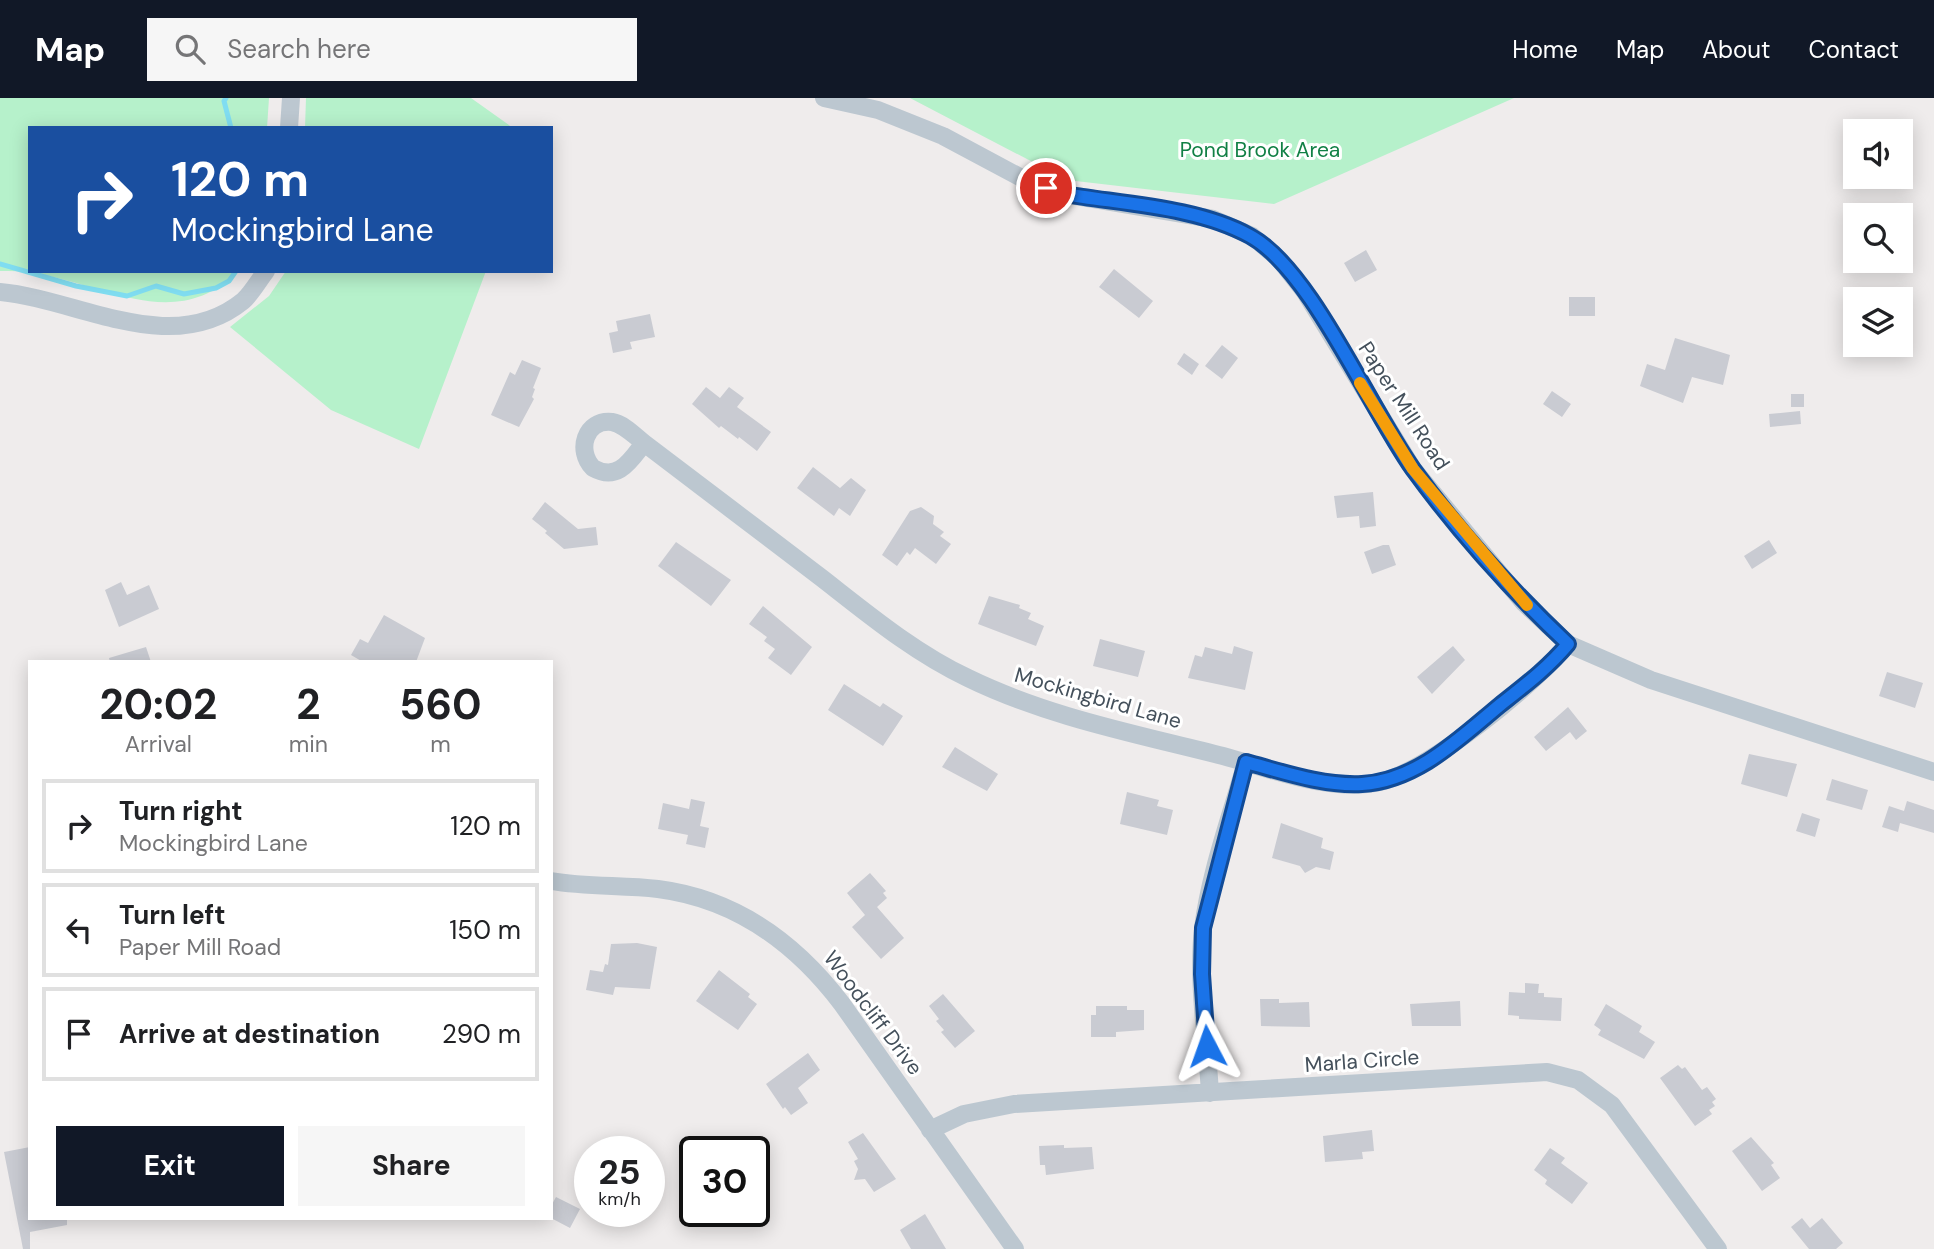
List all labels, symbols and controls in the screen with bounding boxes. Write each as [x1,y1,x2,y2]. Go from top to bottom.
search box [147,18,637,81]
text: Map [35,28,105,71]
icon: search [171,30,209,68]
text: Search here [227,32,371,66]
text: Home [1512,34,1578,65]
text: Map [1616,34,1664,65]
text: About [1702,34,1771,65]
text: Contact [1809,34,1899,65]
map controls [1843,119,1913,357]
button: sound [1843,119,1913,189]
park label: Pond Brook Area [1180,136,1340,164]
text: 120 m [171,147,309,211]
icon: right [56,154,147,245]
pin [1016,158,1076,218]
icon: arrive [1027,169,1065,207]
button: search [1843,203,1913,273]
text: Mockingbird Lane [171,209,434,251]
button: layers [1843,287,1913,357]
street label: Paper Mill Road [1352,336,1456,476]
street label: Mockingbird Lane [1011,661,1185,735]
text: 20:02 [99,677,217,732]
text: 2 [296,677,320,732]
text: 560 [399,677,482,732]
text: Arrival [125,729,192,759]
text: min [289,729,328,759]
text: m [430,729,451,759]
text: Turn right [119,794,243,828]
icon: right [60,807,98,845]
text: 120 m [450,809,521,843]
text: Mockingbird Lane [119,828,308,858]
text: Turn left [119,898,226,932]
icon: left [60,911,98,949]
text: 150 m [449,913,521,947]
text: Paper Mill Road [119,932,281,962]
street label: Woodcliff Drive [817,945,929,1081]
position arrow [1170,1009,1244,1083]
icon: arrive [60,1015,98,1053]
text: Arrive at destination [119,1017,380,1051]
text: 290 m [442,1017,521,1051]
street label: Marla Circle [1304,1043,1420,1079]
button: Exit [56,1126,284,1206]
button: Share [298,1126,525,1206]
speed limit sign: 30 [679,1136,770,1227]
text: 25 [599,1149,640,1195]
text: km/h [598,1187,641,1211]

